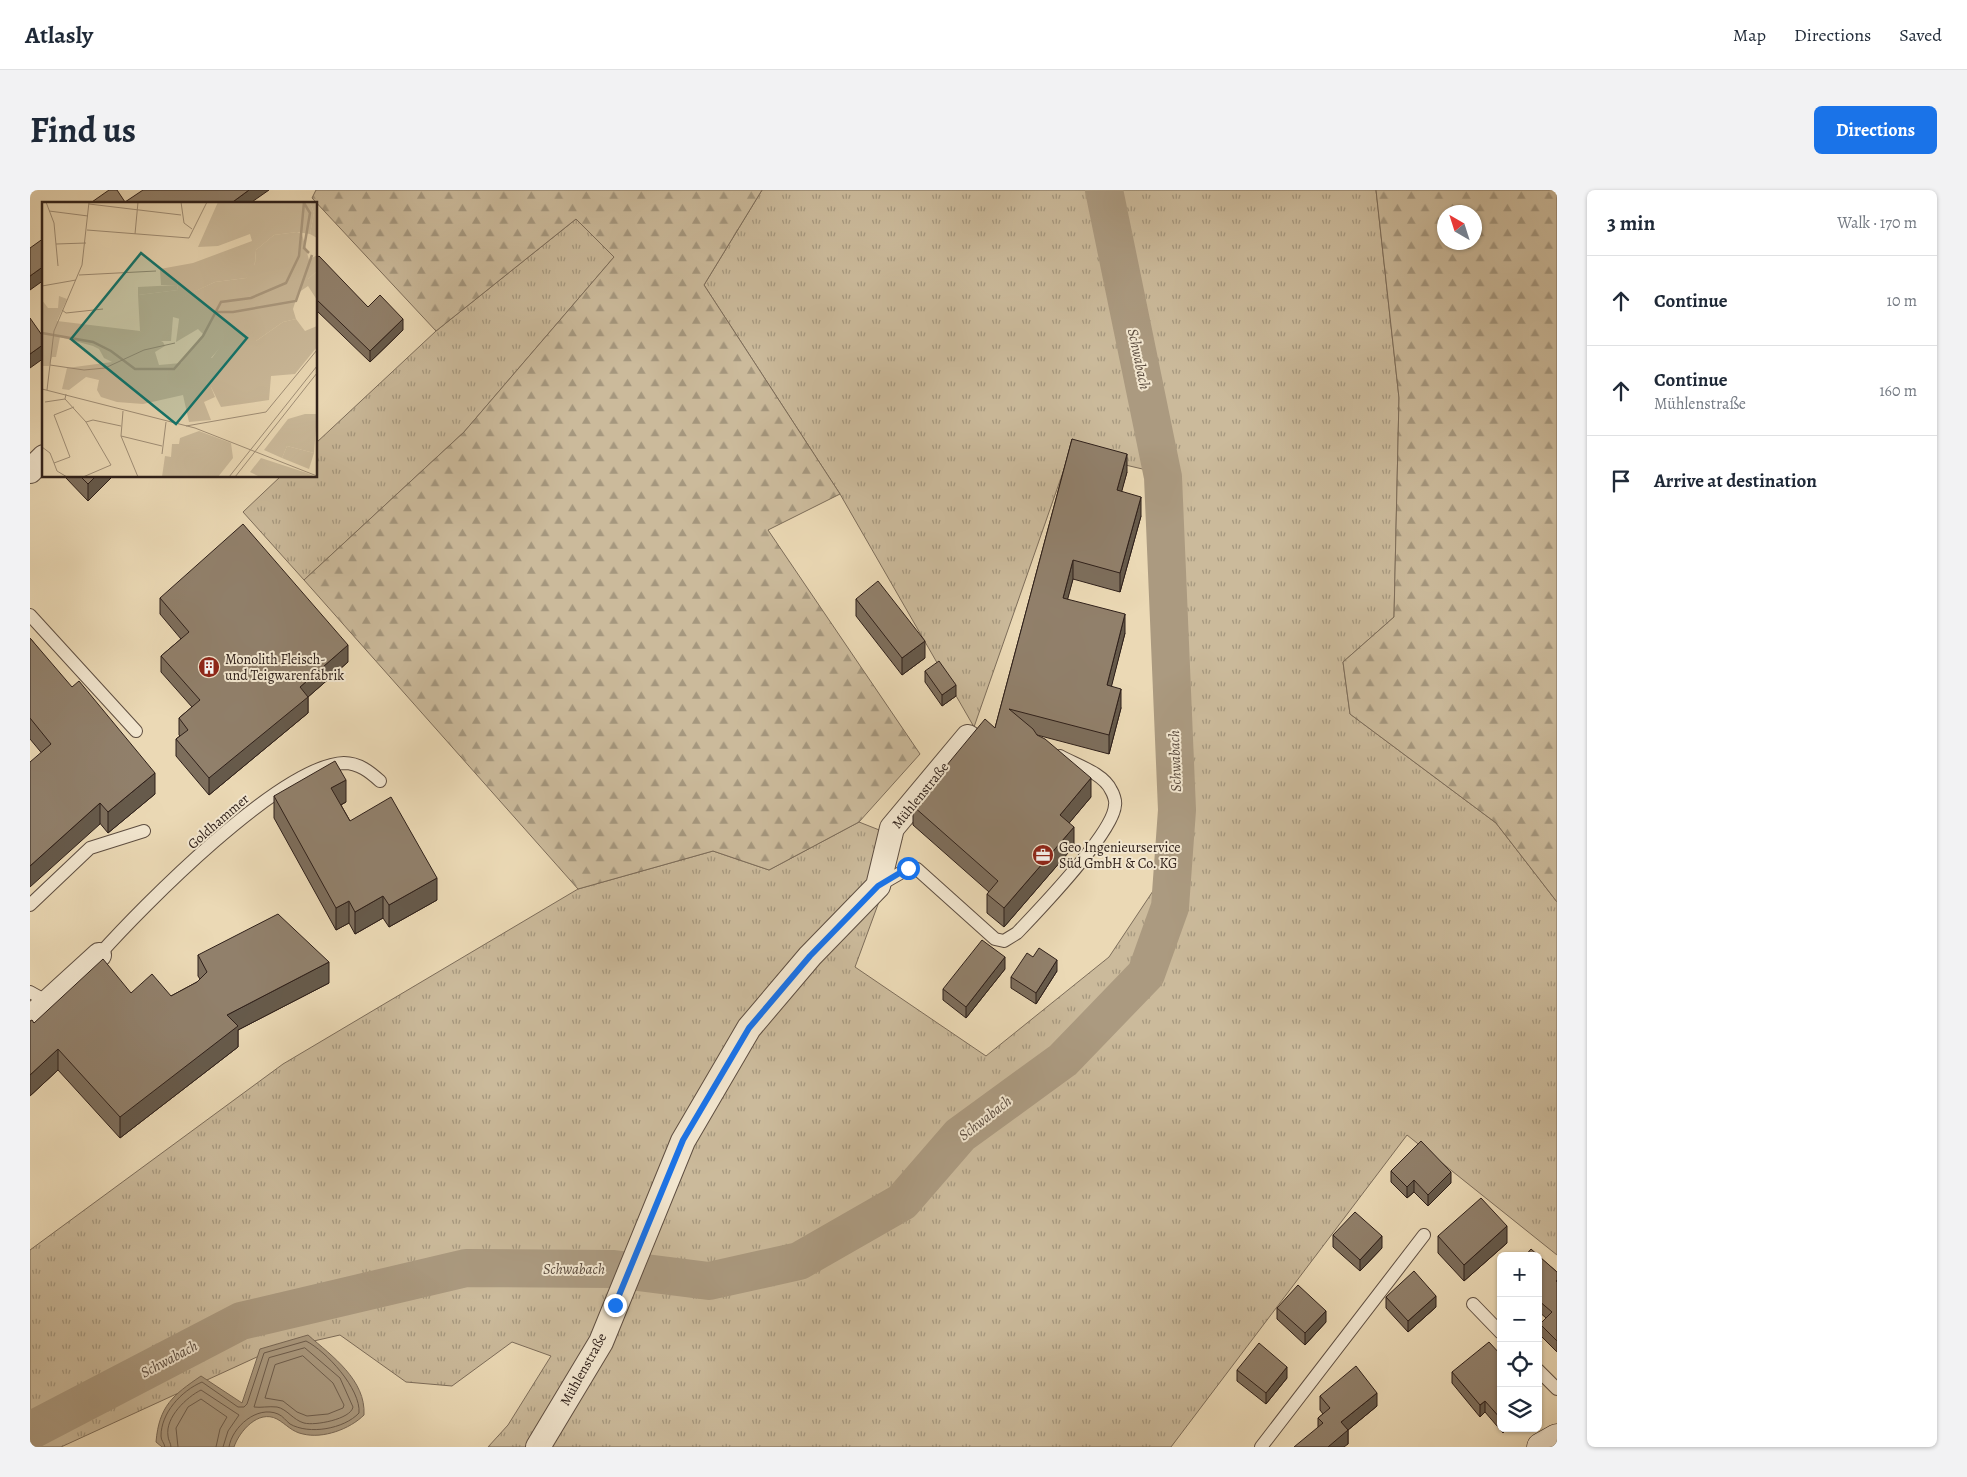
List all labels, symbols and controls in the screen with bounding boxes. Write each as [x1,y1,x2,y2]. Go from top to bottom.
text: Atlasly [25,19,93,51]
text: Map [1733,23,1766,47]
text: Directions [1794,23,1871,47]
text: Saved [1899,23,1942,47]
text: Find us [30,106,136,154]
button: Directions [1814,106,1937,154]
inset map [42,202,318,478]
north arrow [1437,205,1482,250]
text: 3 min [1607,209,1655,237]
text: Walk · 170 m [1837,212,1917,234]
icon: ahead [1607,287,1635,315]
text: Continue [1654,288,1728,314]
text: 10 m [1887,290,1917,312]
water label: Schwabach [1123,327,1155,391]
text: Continue [1654,367,1728,393]
icon: ahead [1607,377,1635,405]
text: 160 m [1879,380,1917,402]
text: Mühlenstraße [1654,393,1746,415]
icon: arrive [1607,467,1635,495]
text: Arrive at destination [1654,468,1817,494]
place label: Monolith Fleisch- und Teigwarenfabrik [225,650,344,685]
building icon: Monolith Fleisch- und Teigwarenfabrik [197,655,221,679]
water label: Schwabach [1164,730,1186,792]
street label: Mühlenstraße [888,758,953,833]
street label: Goldhammer [183,789,254,853]
place label: Geo Ingenieurservice Süd GmbH & Co. KG [1059,838,1180,873]
office icon: Geo Ingenieurservice Süd GmbH & Co. KG [1031,843,1055,867]
route start [897,857,920,880]
water label: Schwabach [954,1091,1016,1145]
map controls [1497,1252,1542,1432]
button: + [1497,1252,1542,1297]
water label: Schwabach [543,1259,605,1279]
route end [604,1294,627,1317]
button: − [1497,1297,1542,1342]
street label: Mühlenstraße [556,1329,611,1409]
water label: Schwabach [137,1336,201,1382]
button: locate [1497,1342,1542,1387]
button: layers [1497,1387,1542,1432]

